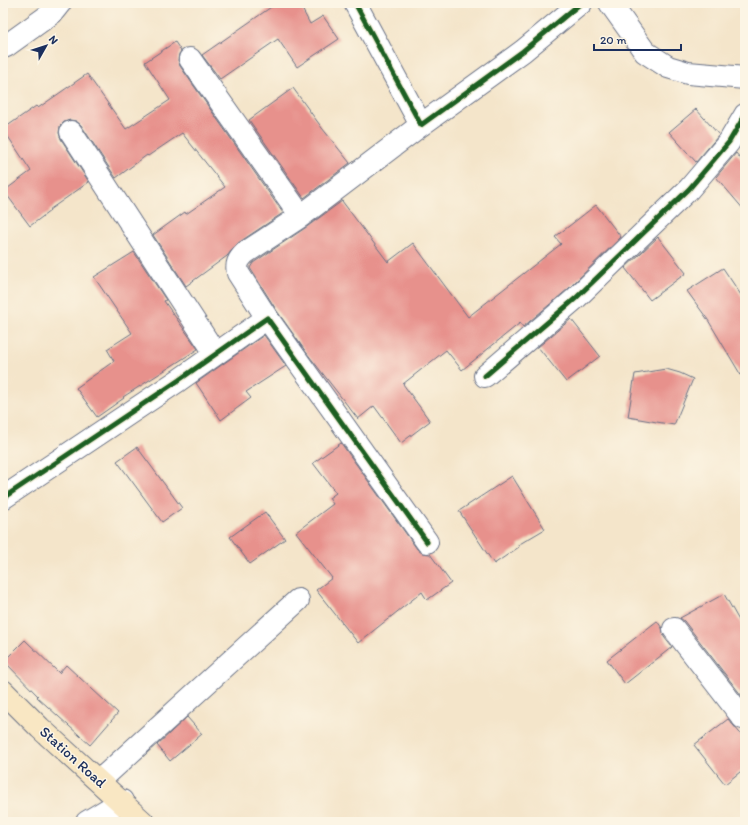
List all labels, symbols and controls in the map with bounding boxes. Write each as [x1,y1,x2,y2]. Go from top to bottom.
north arrow [26,26,66,66]
scale bar [594,26,681,52]
text: N [46,33,61,47]
text: 20 m [600,33,627,47]
street label: Station Road [36,722,110,792]

